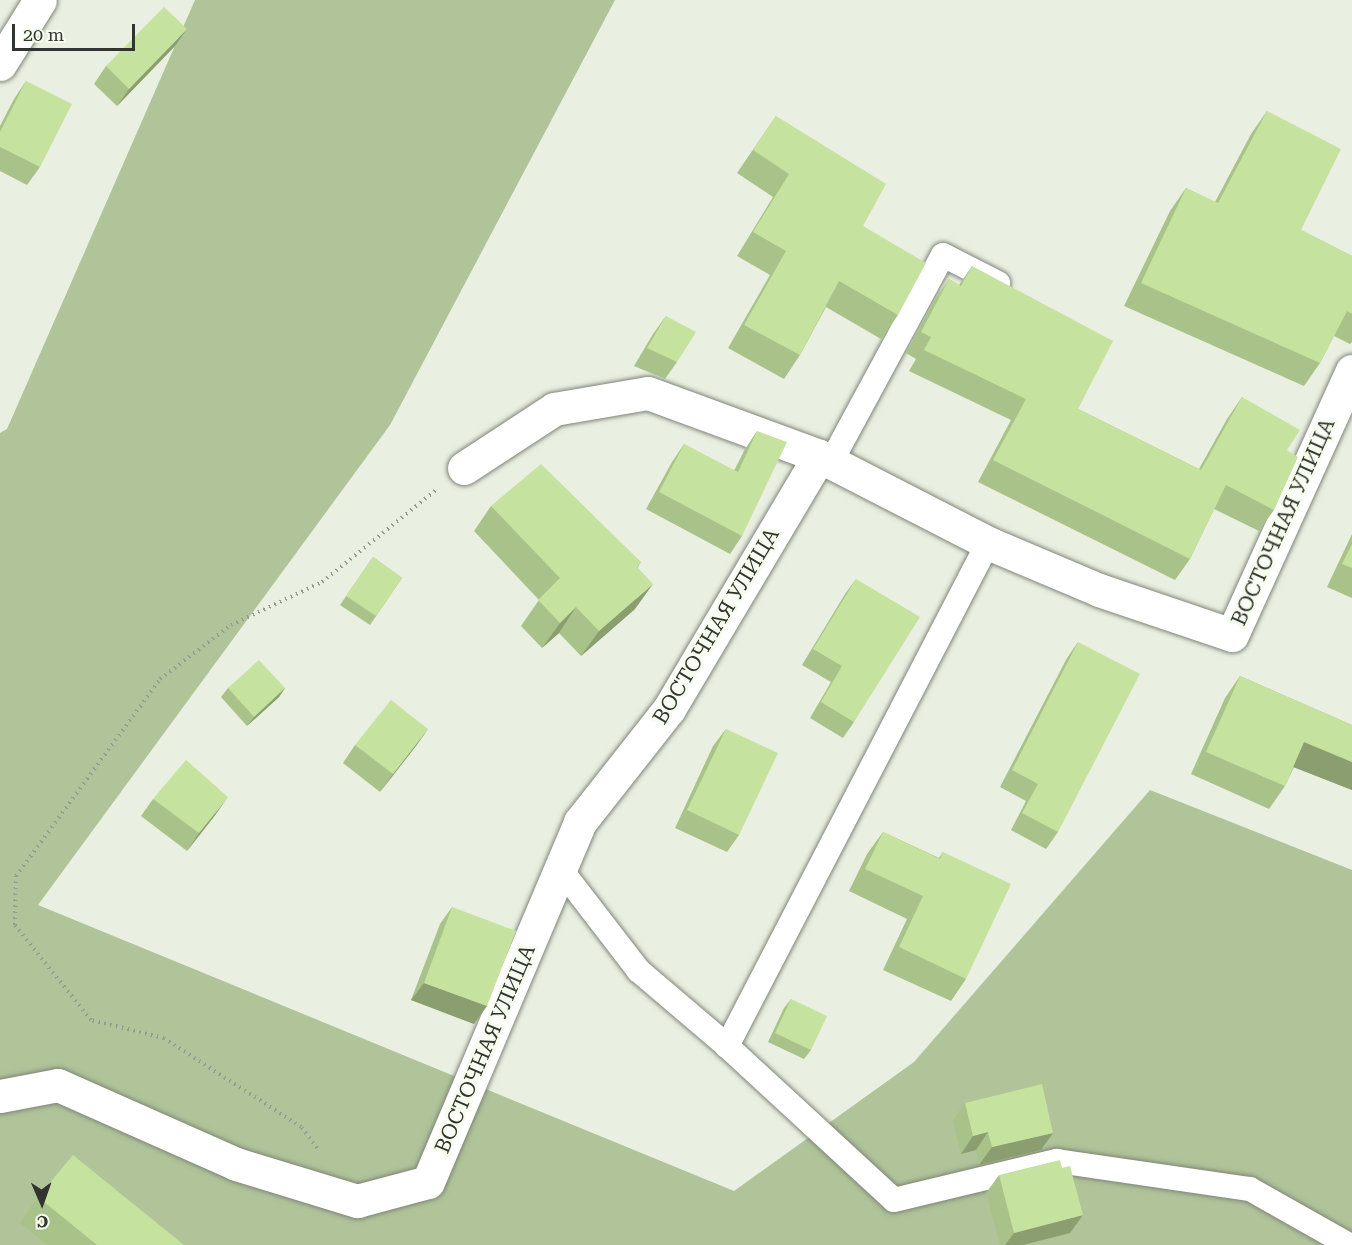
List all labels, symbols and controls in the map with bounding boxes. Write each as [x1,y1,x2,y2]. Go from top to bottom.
scale bar [15,12,138,50]
text: 20 m [23,24,64,45]
street label: ВОСТОЧНАЯ УЛИЦА [1226,415,1340,629]
street label: ВОСТОЧНАЯ УЛИЦА [647,523,785,729]
street label: ВОСТОЧНАЯ УЛИЦА [430,941,540,1157]
north arrow [12,1173,72,1233]
text: С [37,1212,49,1231]

